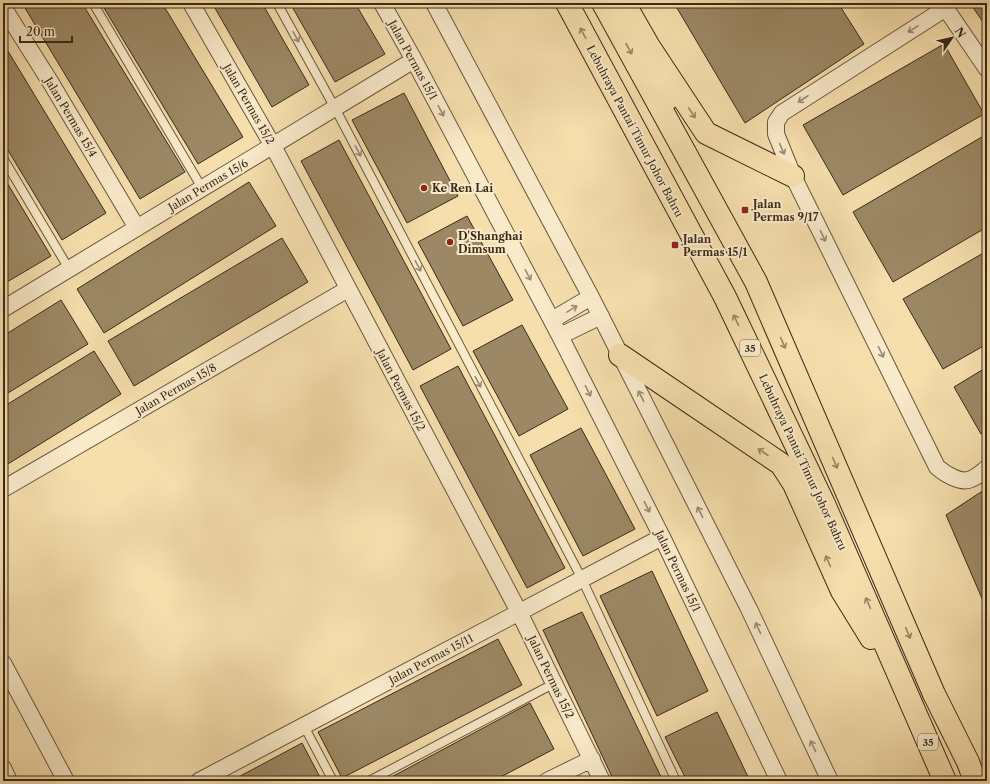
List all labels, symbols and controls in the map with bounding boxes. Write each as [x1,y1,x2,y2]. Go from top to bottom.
street label: Jalan Permas 15/1 [384,16,441,103]
scale bar [20,18,72,44]
north arrow [932,18,972,58]
text: 20 m [26,24,55,39]
text: N [952,25,969,41]
one-way arrow [907,26,919,34]
one-way arrow [578,27,586,39]
one-way arrow [292,31,300,43]
street label: Lebuhraya Pantai Timur Johor Bahru [584,43,687,220]
one-way arrow [626,43,633,55]
street label: Jalan Permas 15/2 [219,59,278,147]
street label: Jalan Permas 15/4 [41,73,100,159]
one-way arrow [797,96,809,104]
one-way arrow [438,105,445,117]
one-way arrow [688,107,696,118]
one-way arrow [779,143,787,155]
one-way arrow [354,145,362,157]
street label: Jalan Permas 15/6 [164,155,251,215]
place label: Ke Ren Lai [432,181,493,195]
marker: Ke Ren Lai [419,183,429,193]
place label: Jalan Permas 9/17 [751,197,819,224]
marker: Jalan Permas 9/17 [740,205,750,215]
place label: D'Shanghai Dimsum [458,229,523,256]
one-way arrow [820,229,827,241]
place label: Jalan Permas 15/1 [681,232,748,259]
marker: D'Shanghai Dimsum [445,237,455,247]
marker: Jalan Permas 15/1 [670,240,680,250]
one-way arrow [415,260,422,272]
one-way arrow [525,269,532,281]
one-way arrow [566,304,578,312]
one-way arrow [732,315,739,327]
one-way arrow [780,337,787,349]
road number: 35 [740,340,760,356]
street label: Jalan Permas 15/2 [373,345,428,433]
one-way arrow [878,346,885,358]
street label: Jalan Permas 15/8 [131,360,219,419]
street label: Lebuhraya Pantai Timur Johor Bahru [756,372,850,552]
one-way arrow [475,375,483,387]
one-way arrow [585,384,592,396]
one-way arrow [637,390,644,402]
one-way arrow [757,448,768,456]
one-way arrow [831,456,839,468]
one-way arrow [644,500,651,512]
one-way arrow [695,506,703,518]
street label: Jalan Permas 15/1 [651,526,704,614]
one-way arrow [824,555,832,567]
one-way arrow [864,598,871,610]
one-way arrow [754,623,761,635]
one-way arrow [905,627,913,639]
street label: Jalan Permas 15/11 [385,631,476,688]
street label: Jalan Permas 15/2 [524,631,577,721]
road number: 35 [918,734,938,750]
one-way arrow [809,740,816,752]

